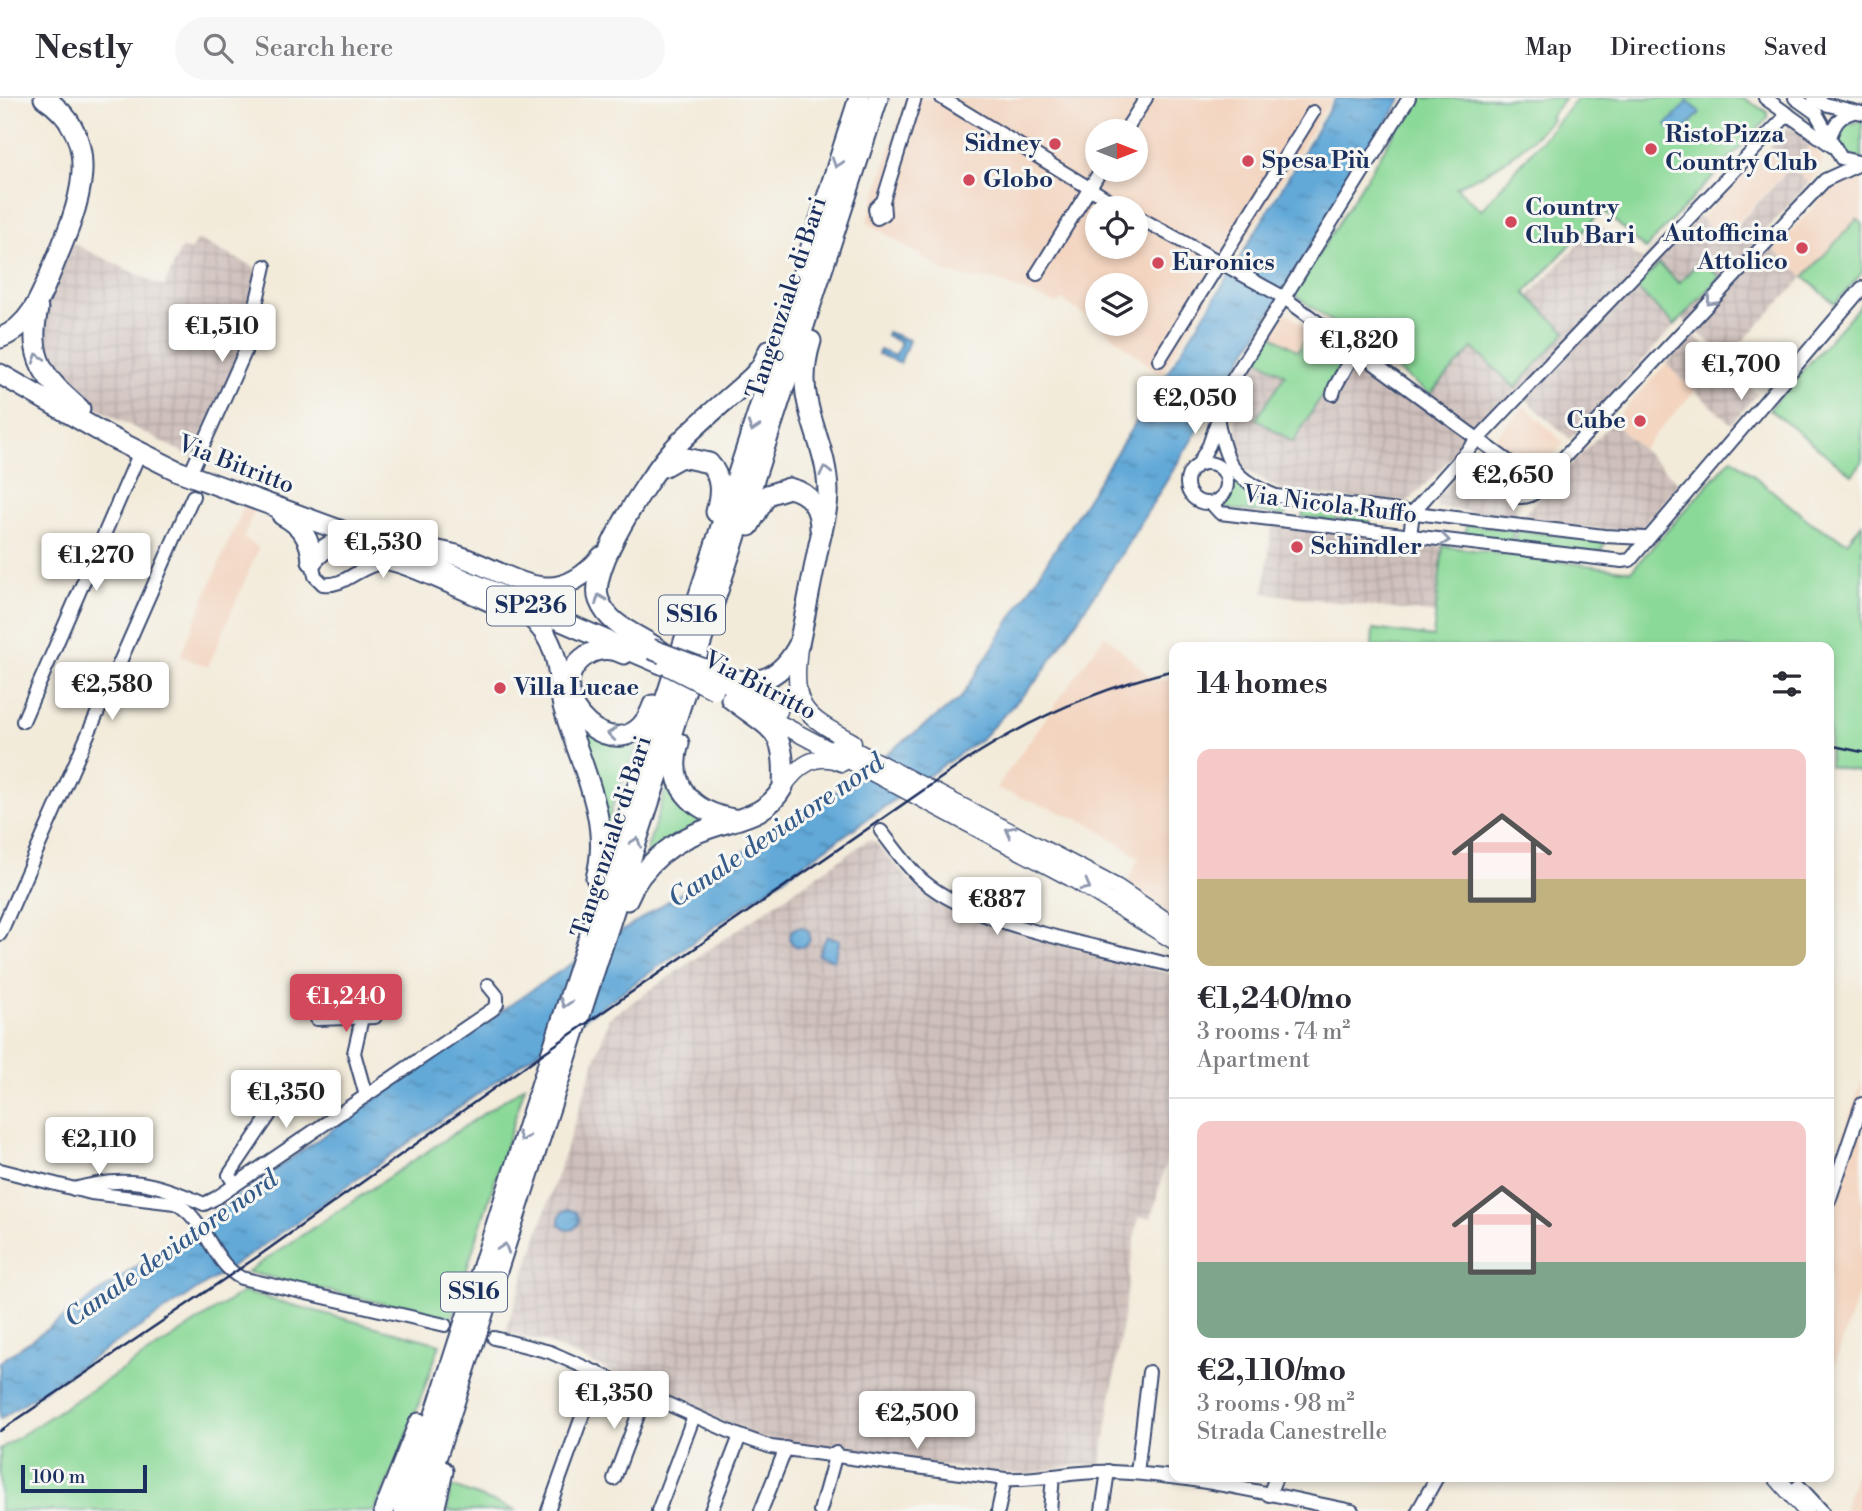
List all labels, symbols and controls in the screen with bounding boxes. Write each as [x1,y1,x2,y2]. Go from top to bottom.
search box [175,17,665,80]
text: Nestly [35,28,133,69]
icon: search [199,29,237,67]
text: Search here [255,32,393,64]
text: Map [1525,33,1572,63]
text: Directions [1610,33,1726,63]
text: Saved [1764,33,1827,63]
north arrow [1085,119,1148,182]
map controls [1085,119,1148,336]
place label: RistoPizza Country Club [1665,120,1818,178]
place label: Sidney [965,129,1042,159]
marker: Sidney [1047,136,1063,152]
marker: RistoPizza Country Club [1643,141,1659,157]
place label: Spesa Più [1262,146,1370,176]
marker: Spesa Più [1240,153,1256,169]
one-way arrow [831,157,846,169]
place label: Globo [983,165,1053,195]
marker: Globo [961,172,977,188]
street label: Tangenziale di Bari [740,193,834,403]
place label: Country Club Bari [1525,193,1635,251]
button: locate [1085,196,1148,259]
marker: Country Club Bari [1503,214,1519,230]
place label: Autofficina Attolico [1663,219,1789,277]
marker: Autofficina Attolico [1794,240,1810,256]
place label: Euronics [1172,248,1275,278]
marker: Euronics [1150,255,1166,271]
button: layers [1085,273,1148,336]
one-way arrow [1707,293,1720,306]
pin: €1,510 [165,304,279,364]
text: €1,510 [185,313,259,341]
pin: €1,820 [1302,318,1416,378]
text: €1,820 [1319,327,1399,355]
pin: €1,700 [1684,342,1798,402]
text: €1,700 [1701,351,1781,379]
one-way arrow [32,352,47,364]
pin: €2,050 [1138,376,1252,436]
text: €2,050 [1153,385,1237,413]
place label: Cube [1566,406,1626,436]
marker: Cube [1632,413,1648,429]
one-way arrow [747,421,761,433]
street label: Via Bitritto [173,429,299,501]
pin: €2,650 [1456,454,1570,513]
text: €2,650 [1472,462,1554,490]
one-way arrow [818,465,833,477]
street label: Via Nicola Ruffo [1240,479,1419,531]
pin: €1,530 [326,520,440,580]
text: €1,530 [344,529,422,557]
place label: Schindler [1311,532,1422,562]
one-way arrow [1439,532,1451,547]
pin: €1,270 [39,533,153,593]
marker: Schindler [1289,539,1305,555]
text: €1,270 [57,542,135,570]
road number: SP236 [487,586,575,626]
one-way arrow [595,594,609,606]
road number: SS16 [659,596,725,635]
street label: Via Bitritto [698,644,821,727]
pin: €2,580 [55,662,169,722]
text: 14 homes [1197,665,1328,703]
icon: filters [1768,665,1806,703]
text: €2,580 [71,671,153,699]
place label: Villa Lucae [513,673,639,703]
marker: Villa Lucae [492,680,508,696]
one-way arrow [606,727,617,742]
street label: Tangenziale di Bari [565,732,659,942]
water label: Canale deviatore nord [662,746,891,915]
icon: home [1439,795,1565,921]
one-way arrow [1004,826,1017,839]
one-way arrow [628,836,643,848]
pin: €887 [956,878,1038,937]
one-way arrow [1079,878,1091,891]
text: €887 [968,886,1026,914]
pin: €1,240 [289,974,403,1034]
text: €1,240/mo [1197,980,1352,1018]
text: €1,240 [306,983,386,1011]
one-way arrow [559,997,574,1009]
text: 3 rooms · 74 m² [1197,1018,1350,1046]
text: Apartment [1197,1046,1310,1074]
pin: €1,350 [229,1070,343,1130]
text: €1,350 [247,1079,325,1107]
pin: €2,110 [42,1118,156,1177]
text: €2,110 [61,1126,137,1154]
one-way arrow [516,1131,531,1143]
water label: Canale deviatore nord [58,1163,285,1335]
icon: home [1439,1167,1565,1293]
one-way arrow [495,1243,510,1255]
road number: SS16 [441,1273,507,1312]
text: €2,110/mo [1197,1352,1346,1390]
pin: €1,350 [557,1372,671,1431]
text: €1,350 [575,1380,653,1408]
text: 3 rooms · 98 m² [1197,1390,1354,1418]
pin: €2,500 [860,1392,974,1451]
text: €2,500 [875,1400,959,1428]
text: Strada Canestrelle [1197,1418,1387,1446]
scale bar [21,1462,147,1494]
text: 100 m [32,1465,85,1489]

